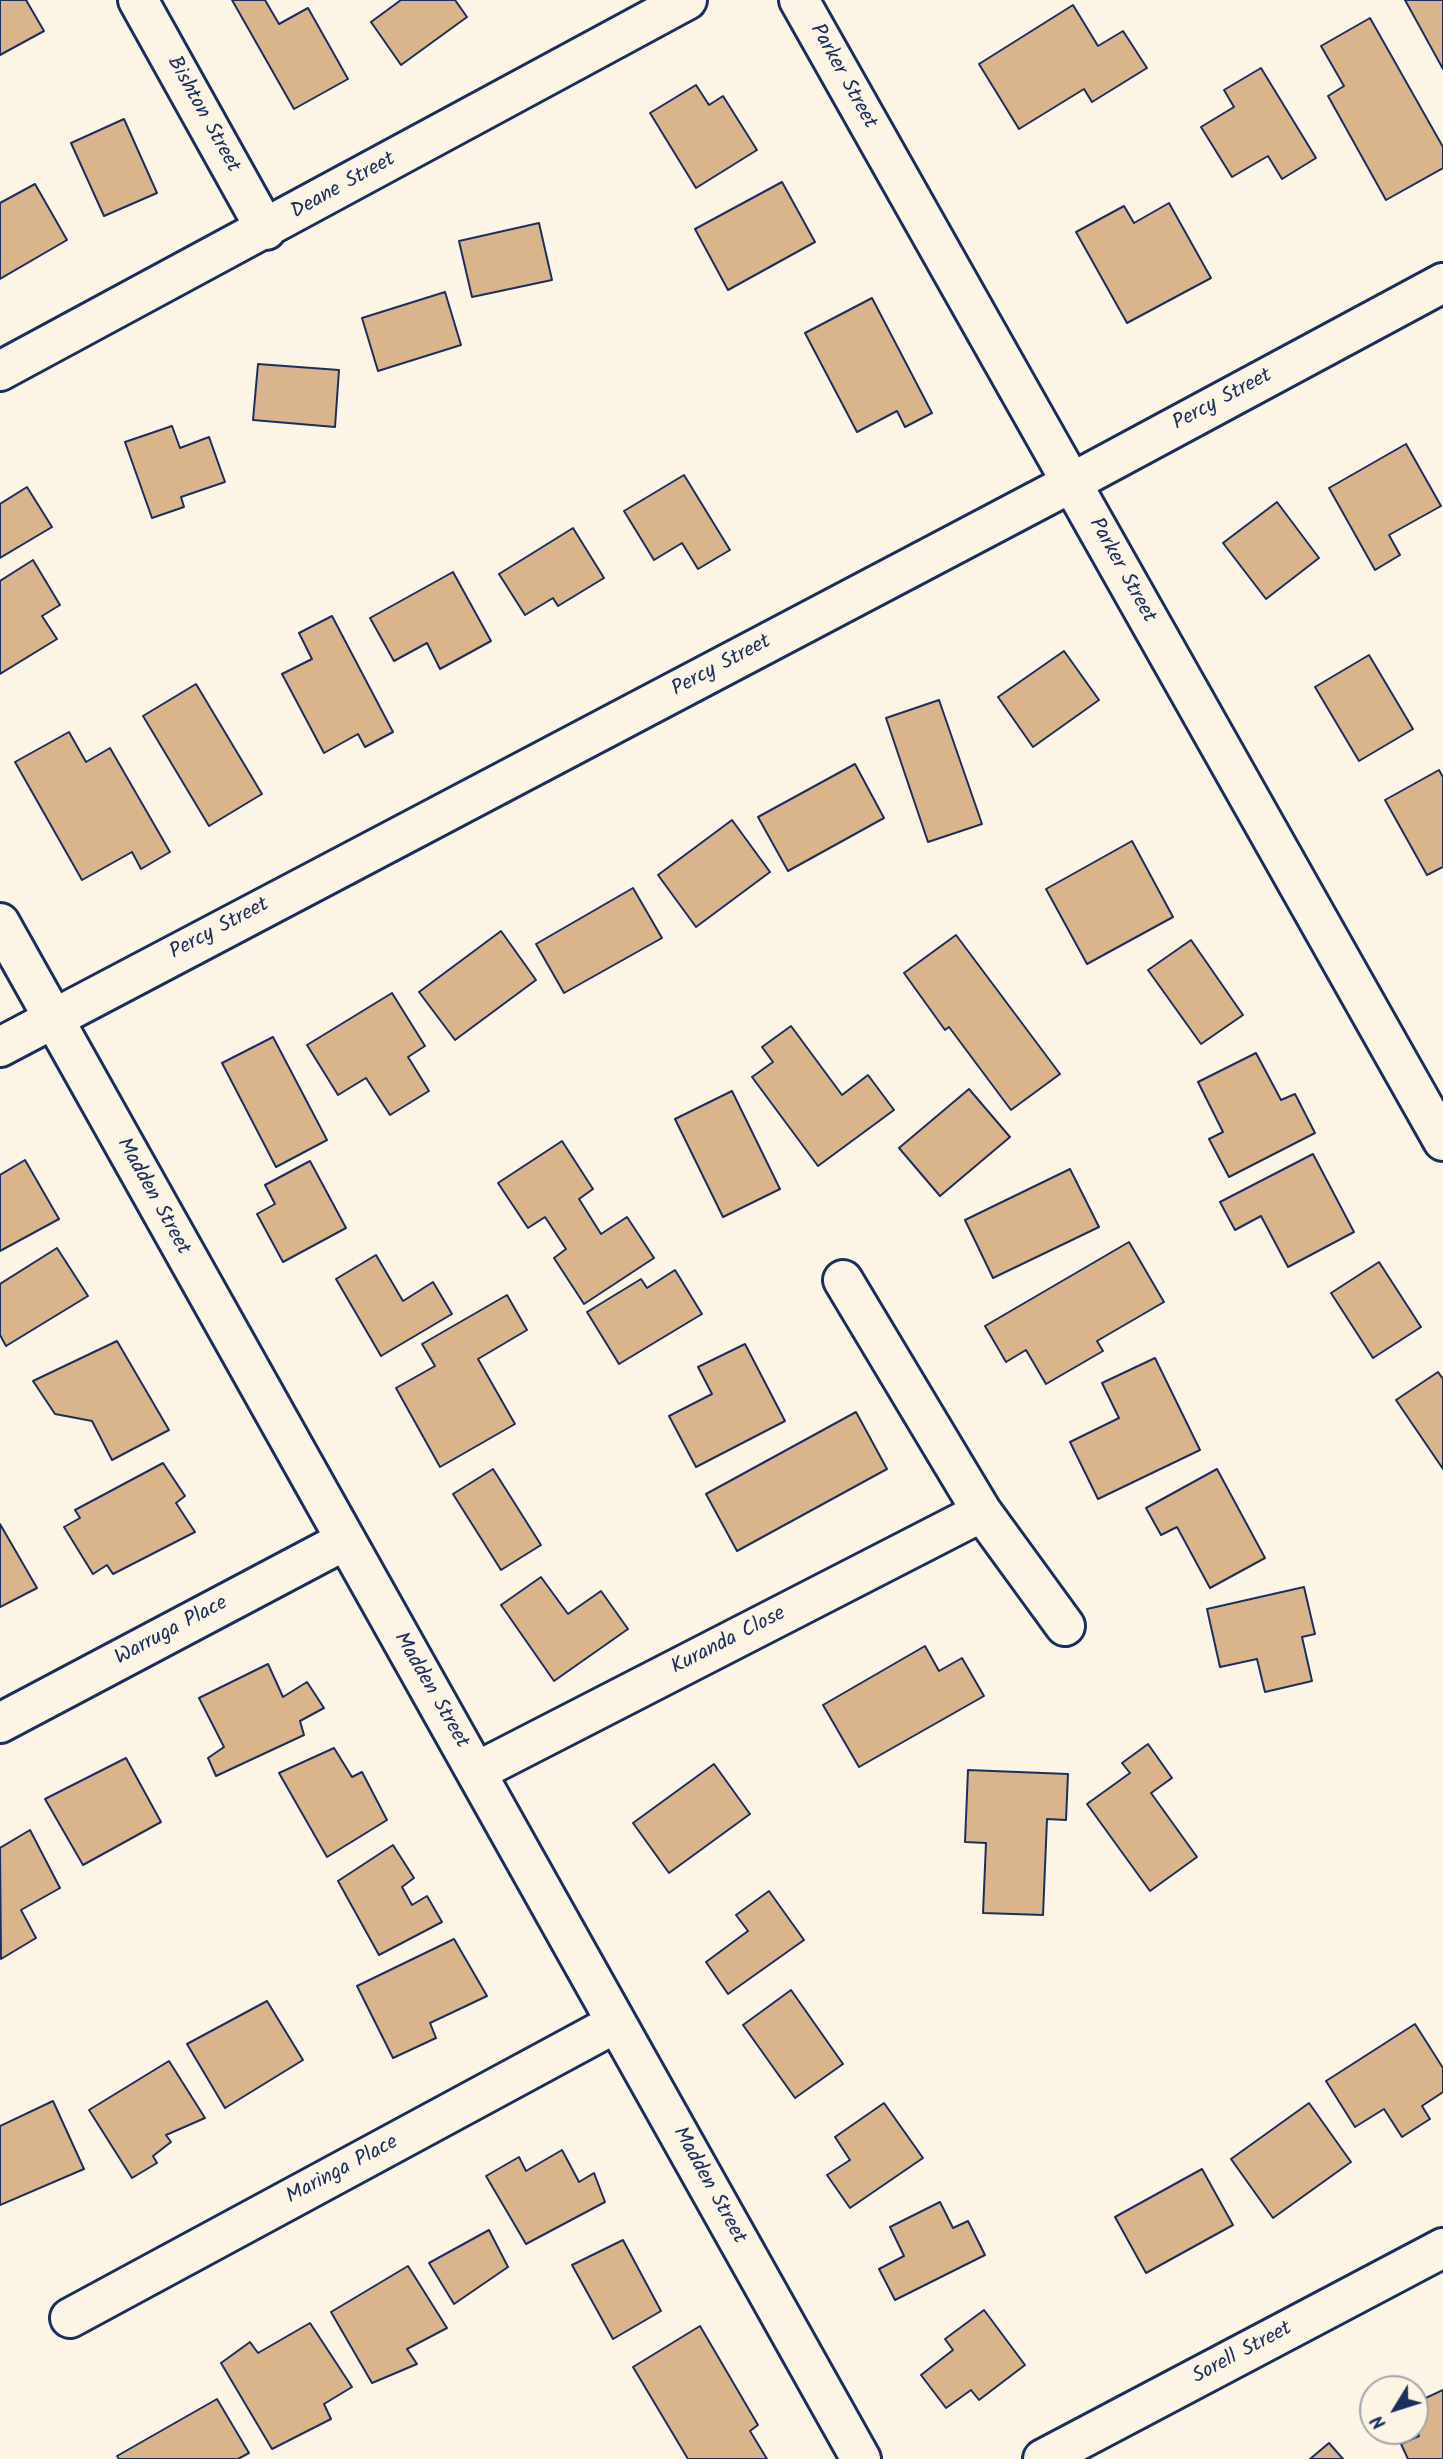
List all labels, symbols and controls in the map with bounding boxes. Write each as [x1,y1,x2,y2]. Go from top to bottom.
street label: Parker Street [803,20,881,134]
street label: Bishton Street [160,52,244,178]
street label: Deane Street [288,148,400,226]
street label: Percy Street [1169,364,1277,438]
street label: Parker Street [1082,514,1160,628]
street label: Percy Street [668,630,776,704]
street label: Percy Street [166,893,274,967]
street label: Madden Street [110,1134,194,1260]
street label: Warruga Place [111,1592,233,1672]
street label: Kuranda Close [668,1602,790,1682]
street label: Madden Street [387,1629,473,1753]
street label: Madden Street [666,2123,750,2249]
street label: Maringa Place [283,2131,403,2211]
street label: Sorell Street [1189,2317,1297,2391]
north arrow [1359,2375,1429,2445]
text: N [1364,2408,1395,2436]

